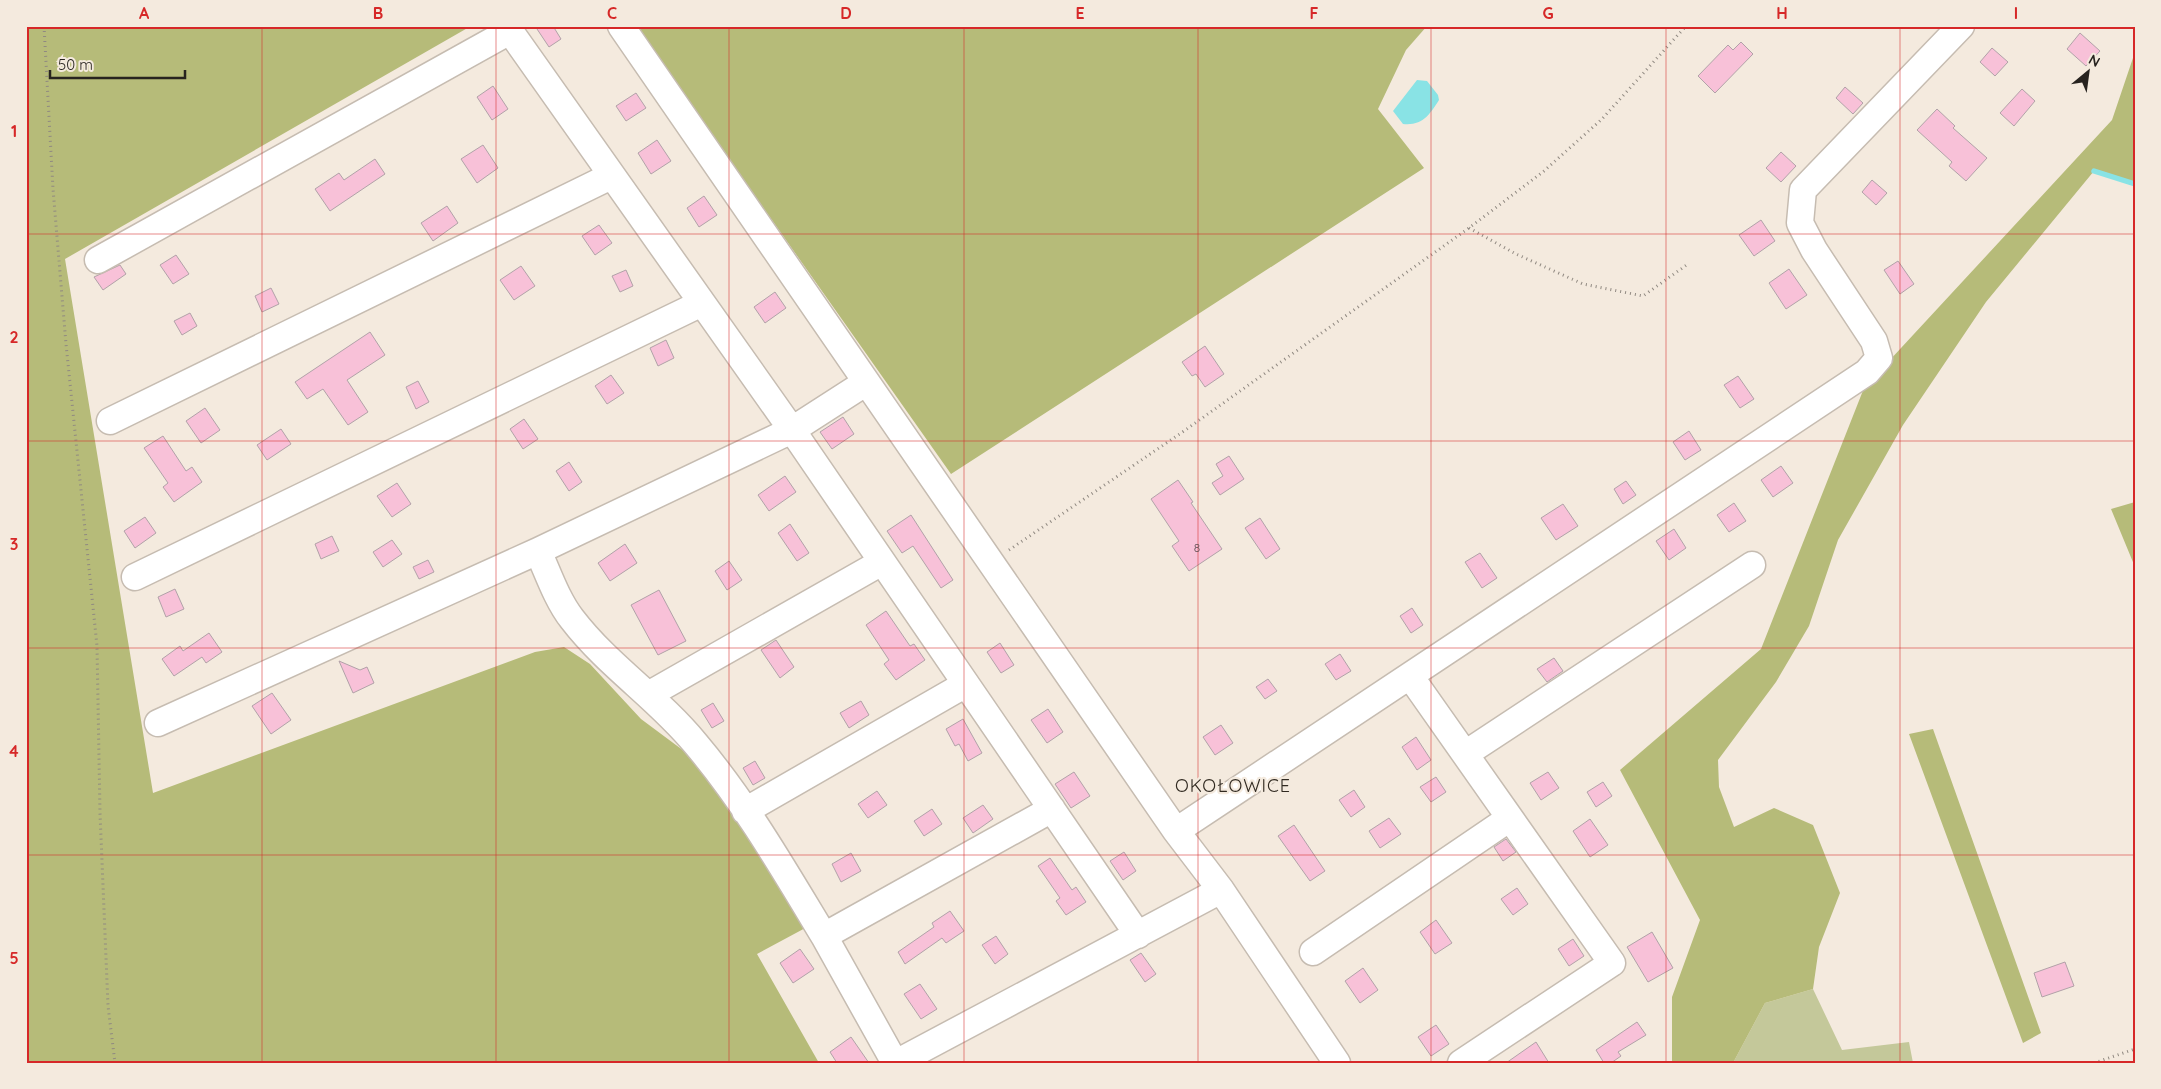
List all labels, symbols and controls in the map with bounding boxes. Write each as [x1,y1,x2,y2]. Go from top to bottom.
text: A [139,3,150,23]
text: B [373,3,383,23]
text: C [607,3,617,23]
text: D [840,3,852,23]
text: E [1075,3,1085,23]
text: F [1310,3,1319,23]
text: G [1542,3,1554,23]
text: H [1776,3,1788,23]
text: I [2014,3,2018,23]
scale bar [50,48,185,80]
north arrow [2064,48,2114,98]
text: N [2085,50,2103,71]
text: 50 m [58,55,93,74]
text: 1 [11,121,17,141]
text: 2 [9,327,19,347]
text: 3 [10,534,18,554]
house number: 8 [1194,540,1200,555]
text: 4 [9,741,19,761]
district label: OKOŁOWICE [1175,774,1291,797]
text: 5 [9,948,19,968]

